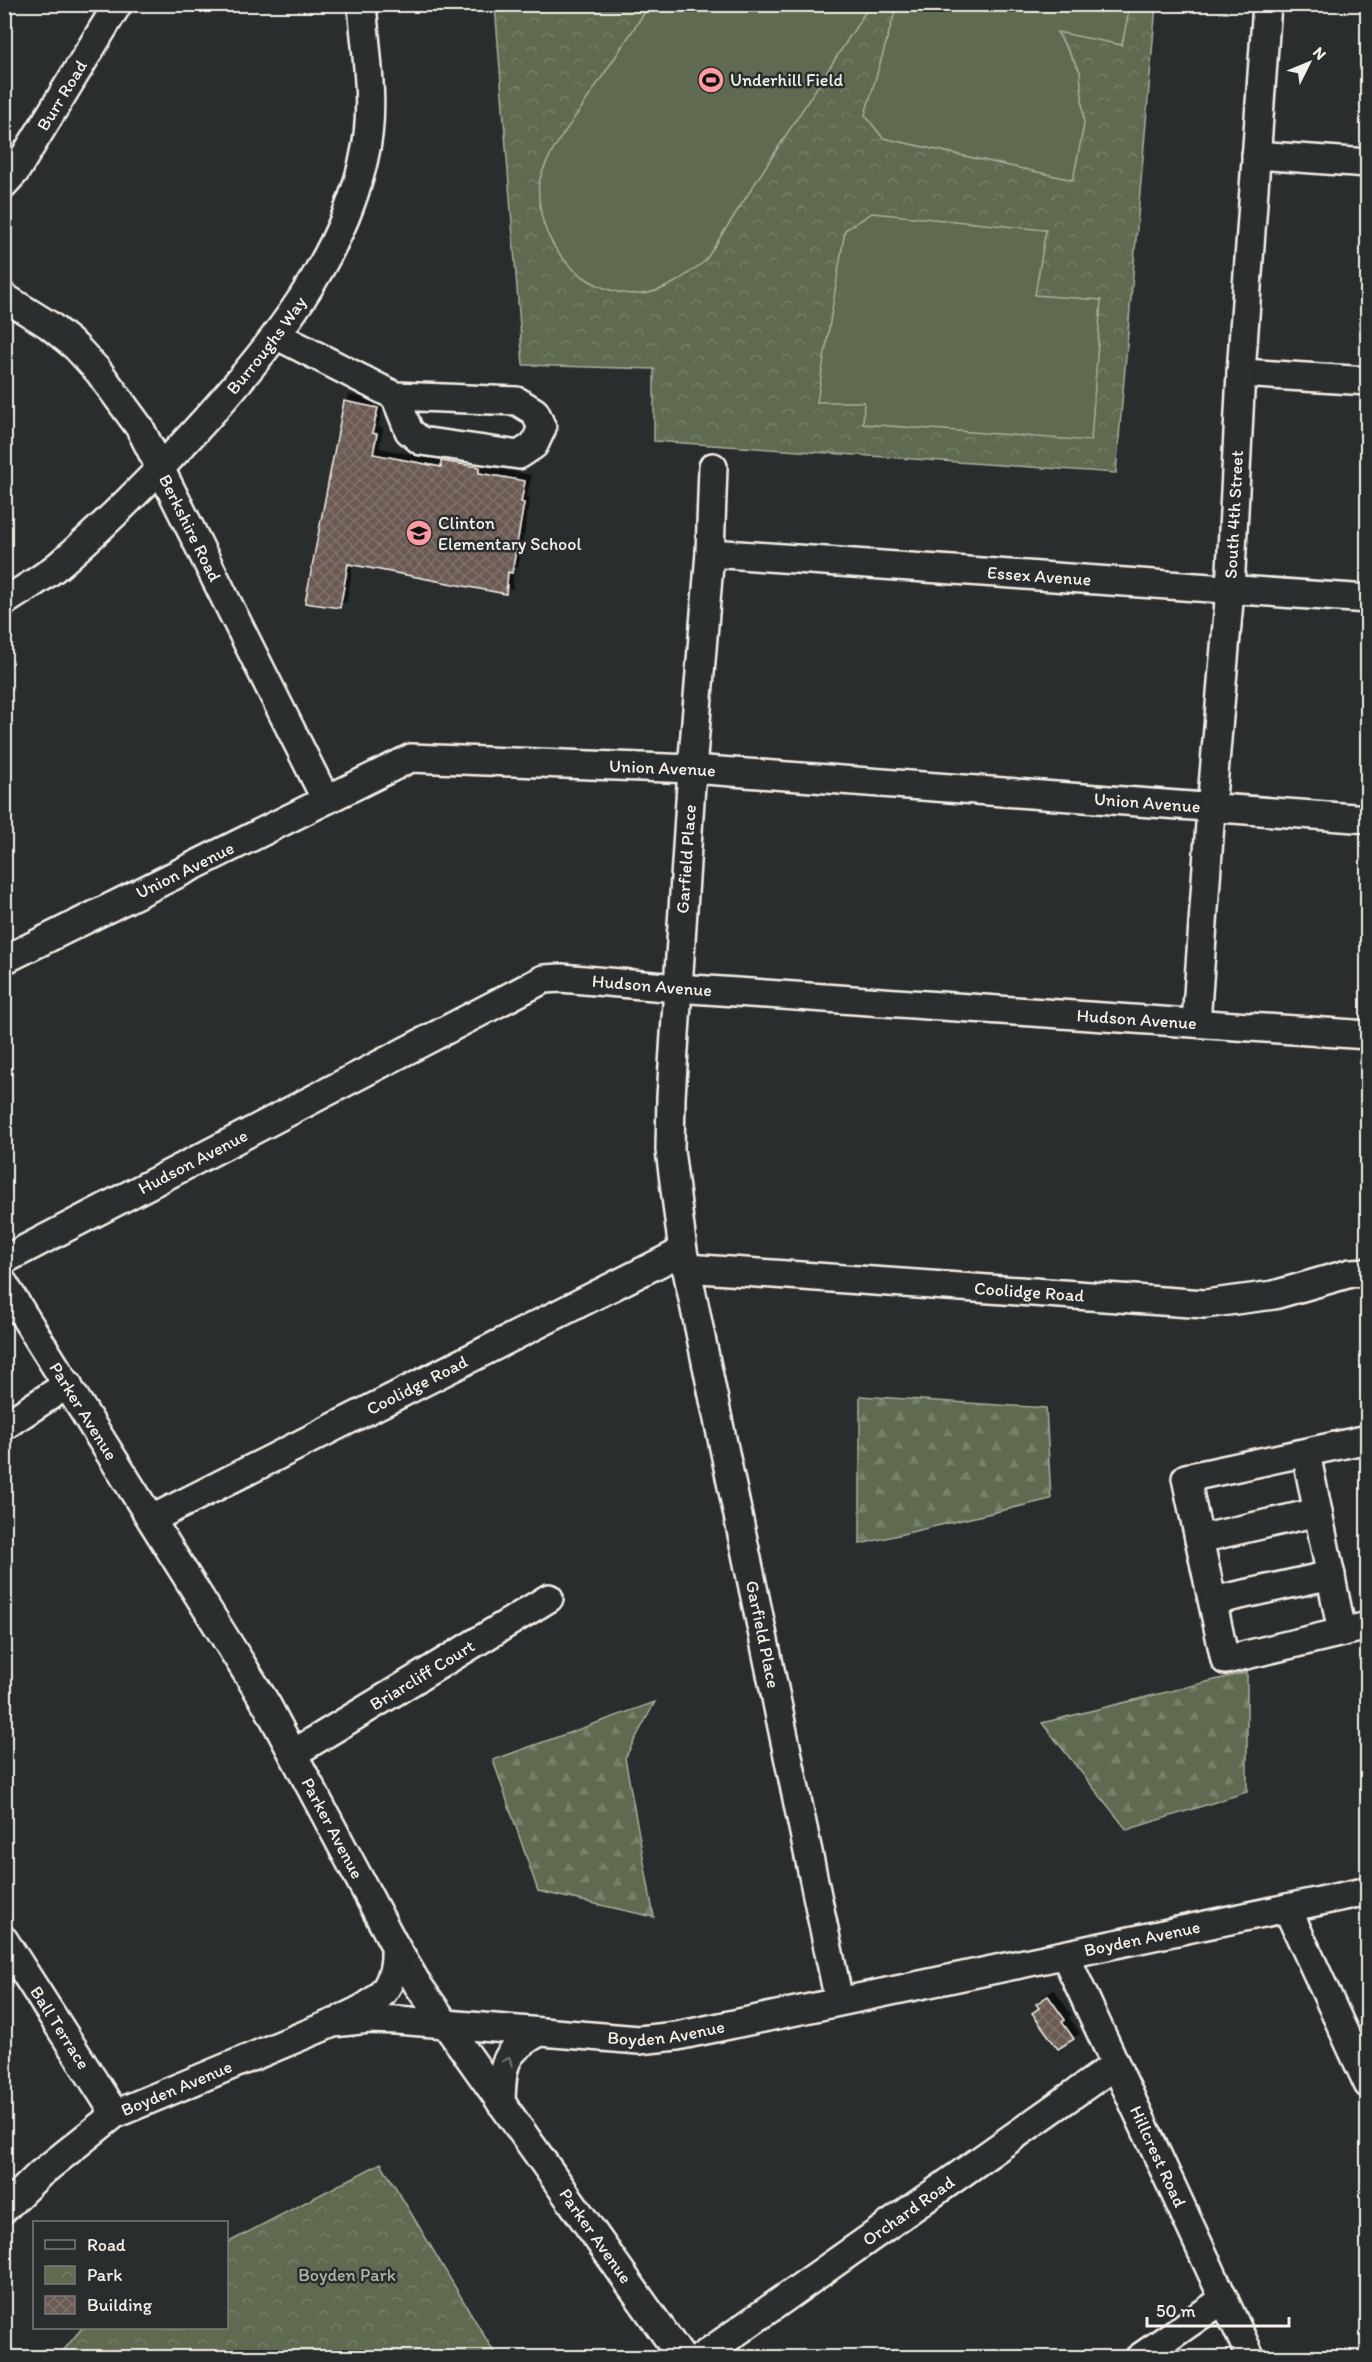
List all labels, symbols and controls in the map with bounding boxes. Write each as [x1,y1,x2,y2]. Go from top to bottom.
north arrow [1279,33,1339,93]
text: N [1309,43,1330,64]
street label: Burr Road [32,56,92,135]
sports icon: Underhill Field [696,65,726,95]
place label: Underhill Field [730,69,843,91]
street label: Burroughs Way [222,292,311,399]
street label: South 4th Street [1220,449,1248,579]
street label: Berkshire Road [154,471,226,585]
place label: Clinton Elementary School [438,512,582,555]
school or university icon: Clinton Elementary School [404,518,434,548]
street label: Essex Avenue [986,561,1092,591]
street label: Union Avenue [609,755,717,782]
street label: Union Avenue [1093,788,1201,818]
street label: Garfield Place [671,804,701,914]
street label: Union Avenue [132,837,238,904]
street label: Hudson Avenue [591,970,713,1001]
street label: Hudson Avenue [1076,1004,1197,1034]
street label: Hudson Avenue [135,1124,251,1199]
street label: Coolidge Road [973,1277,1085,1307]
street label: Coolidge Road [363,1350,471,1420]
street label: Parker Avenue [45,1358,122,1464]
street label: Garfield Place [741,1579,785,1690]
street label: Briarcliff Court [366,1635,479,1715]
street label: Parker Avenue [297,1774,368,1883]
street label: Boyden Avenue [1082,1915,1202,1961]
street label: Ball Terrace [25,1982,95,2073]
street label: Boyden Avenue [607,2015,727,2051]
street label: Boyden Avenue [118,2055,235,2121]
one-way arrow [500,2056,512,2067]
street label: Hillcrest Road [1125,2102,1191,2211]
street label: Orchard Road [858,2171,959,2251]
street label: Parker Avenue [554,2184,637,2288]
legend [33,2221,228,2329]
text: Road [87,2234,126,2256]
text: Park [87,2264,122,2286]
park label: Boyden Park [298,2264,396,2286]
scale bar [1147,2290,1290,2328]
text: Building [87,2294,153,2316]
text: 50 m [1156,2300,1196,2322]

